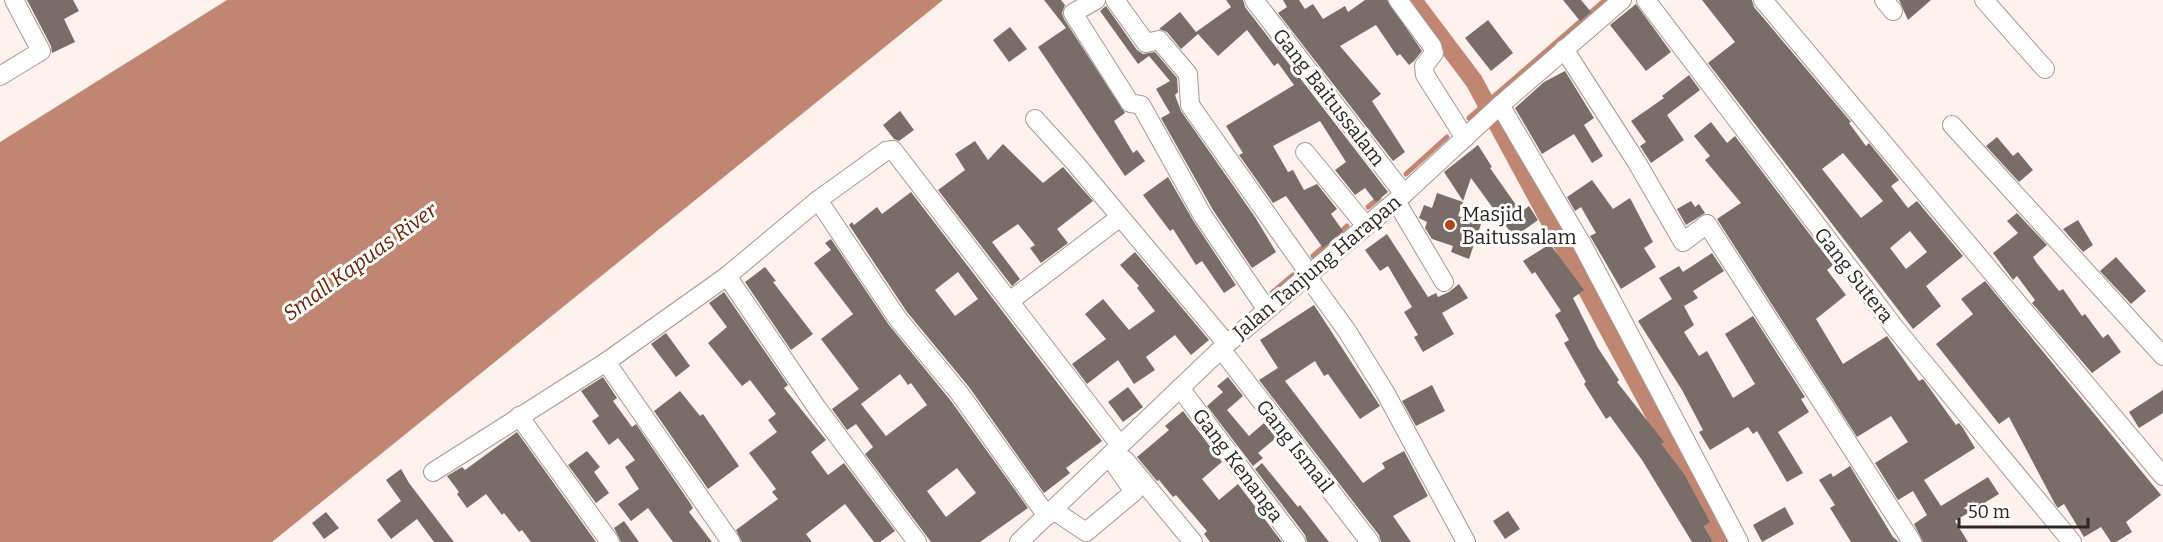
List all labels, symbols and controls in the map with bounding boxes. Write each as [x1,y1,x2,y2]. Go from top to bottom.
street label: Gang Baitussalam [1268,23,1390,171]
street label: Jalan Tanjung Harapan [1228,190,1407,345]
water label: Small Kapuas River [278,197,443,327]
place label: Masjid Baitussalam [1462,202,1577,249]
marker: Masjid Baitussalam [1443,218,1457,232]
street label: Gang Sutera [1809,223,1899,328]
street label: Gang Ismail [1251,395,1339,497]
street label: Gang Kenanga [1188,404,1288,526]
scale bar [1959,491,2088,529]
text: 50 m [1968,501,2010,523]

